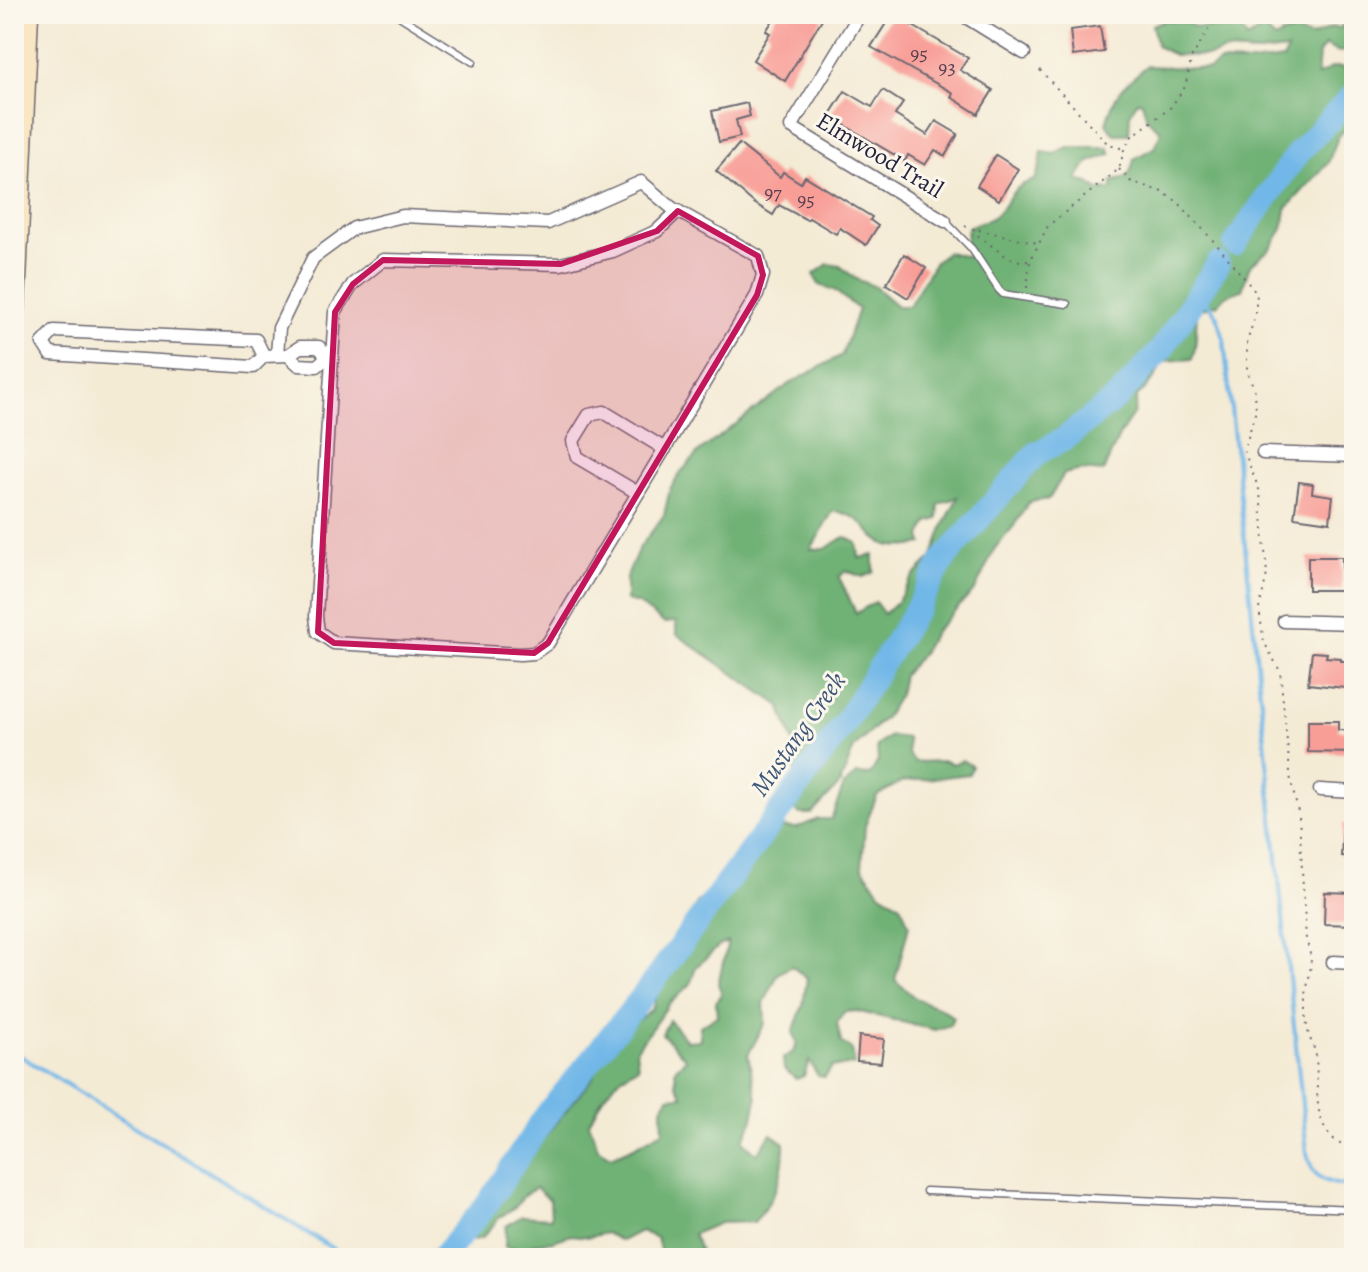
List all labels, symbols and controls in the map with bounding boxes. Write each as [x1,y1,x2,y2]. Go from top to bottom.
house number: 95 [910,40,928,67]
house number: 93 [938,54,956,81]
street label: Elmwood Trail [811,105,950,206]
house number: 97 [764,179,782,206]
house number: 95 [797,186,815,213]
water label: Mustang Creek [742,665,854,803]

